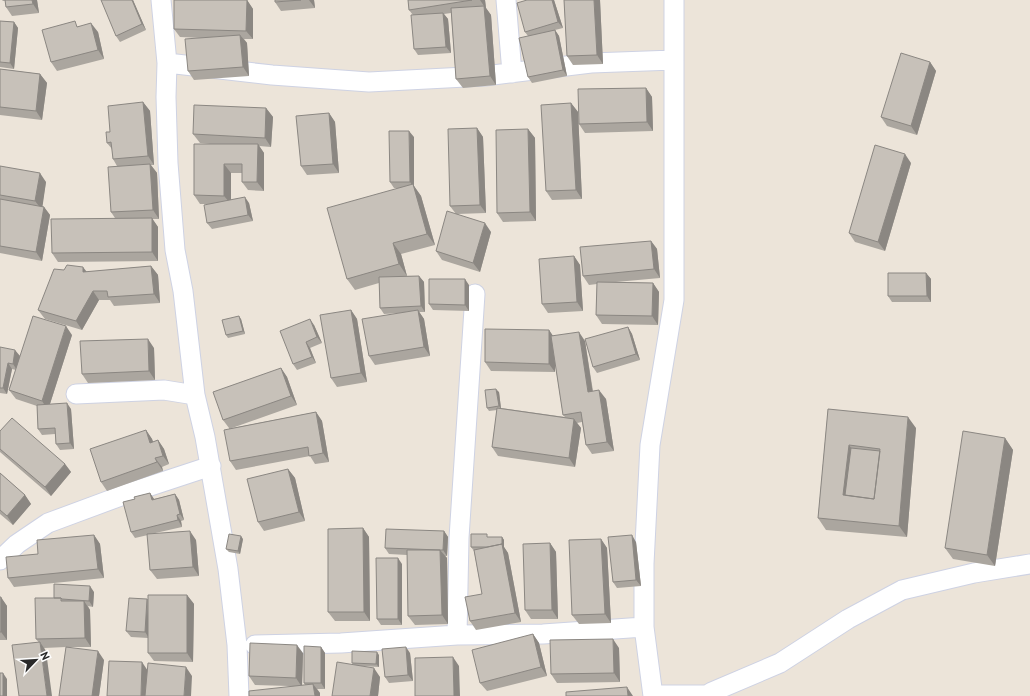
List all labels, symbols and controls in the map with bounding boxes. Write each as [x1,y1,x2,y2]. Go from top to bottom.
north arrow [16,640,56,680]
text: N [37,650,53,662]

